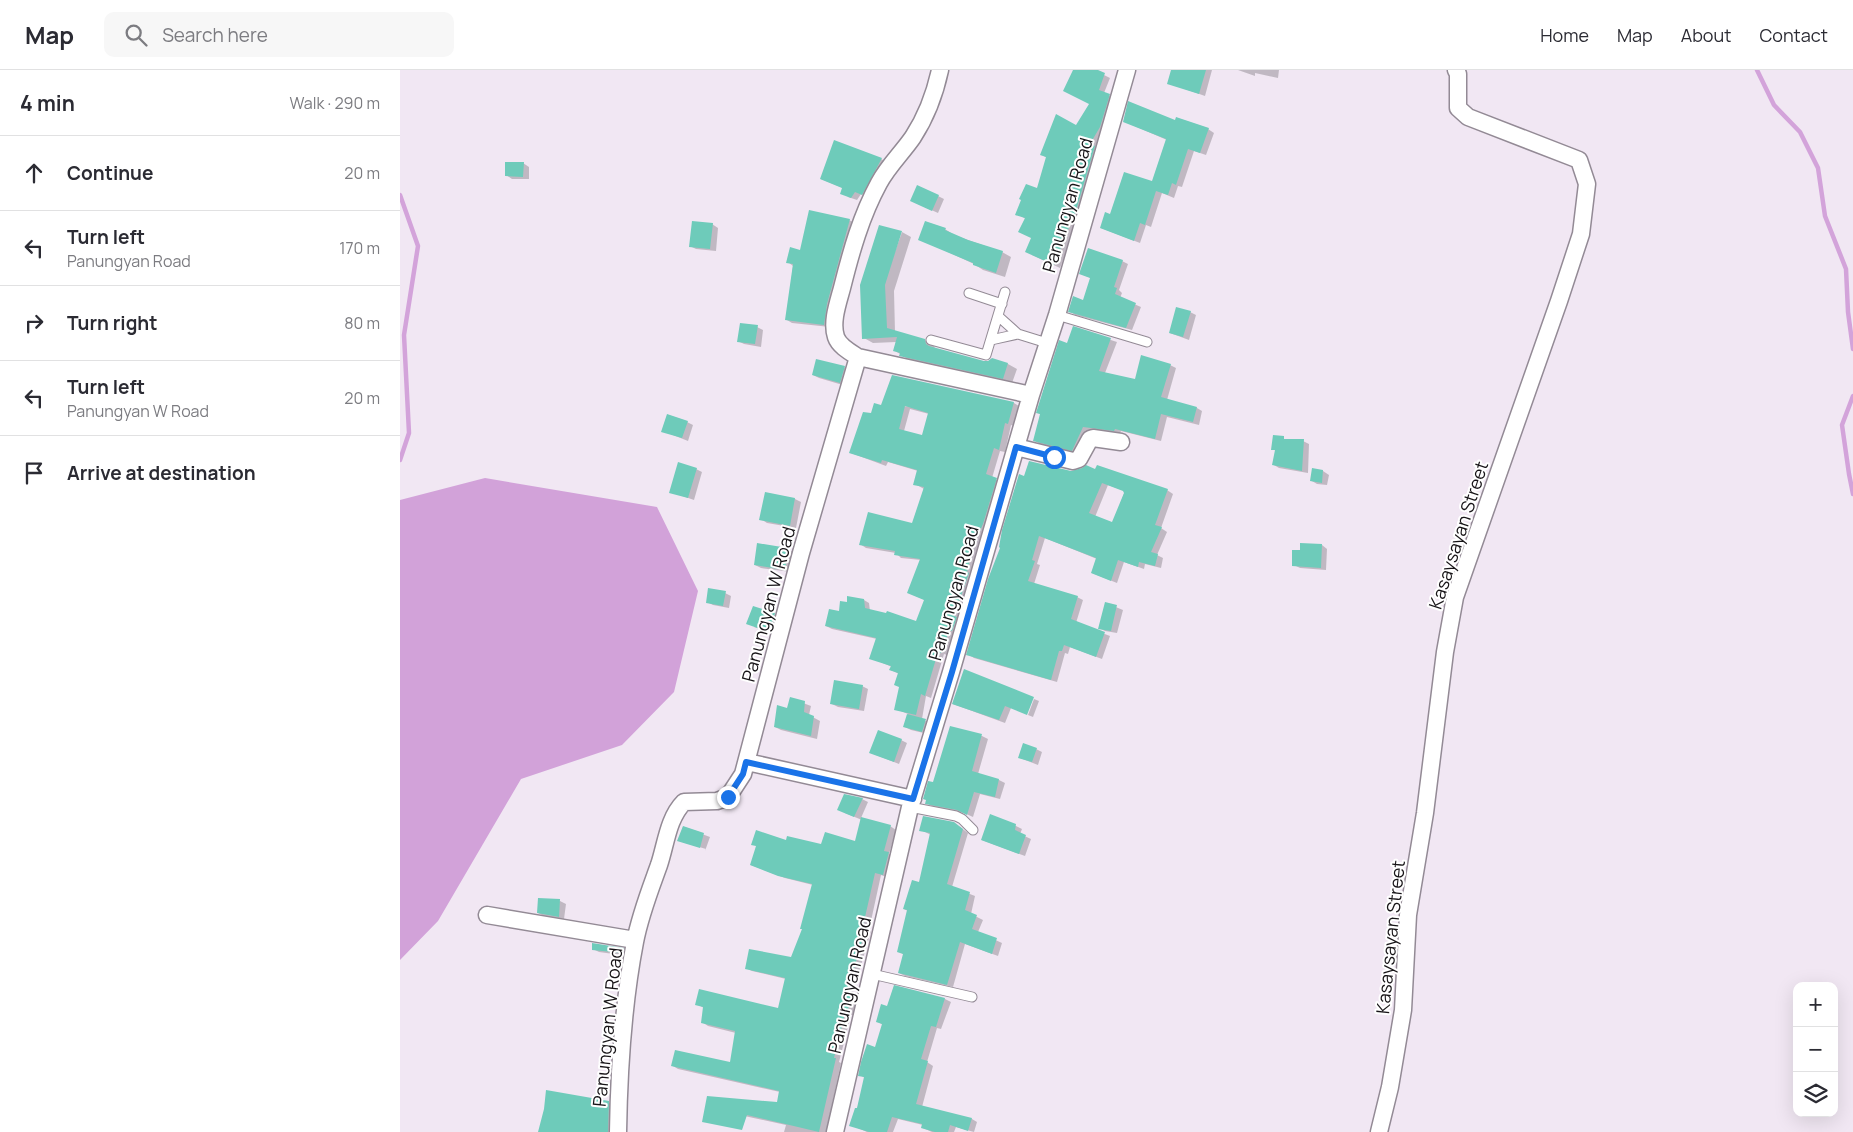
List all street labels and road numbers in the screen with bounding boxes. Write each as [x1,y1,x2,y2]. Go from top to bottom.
street label: Panungyan Road [1036,135,1098,275]
street label: Kasaysayan Street [1423,458,1493,612]
street label: Panungyan Road [922,523,984,663]
street label: Panungyan W Road [736,524,800,684]
street label: Kasaysayan Street [1370,859,1410,1015]
street label: Panungyan Road [822,914,876,1056]
street label: Panungyan W Road [587,946,627,1108]

